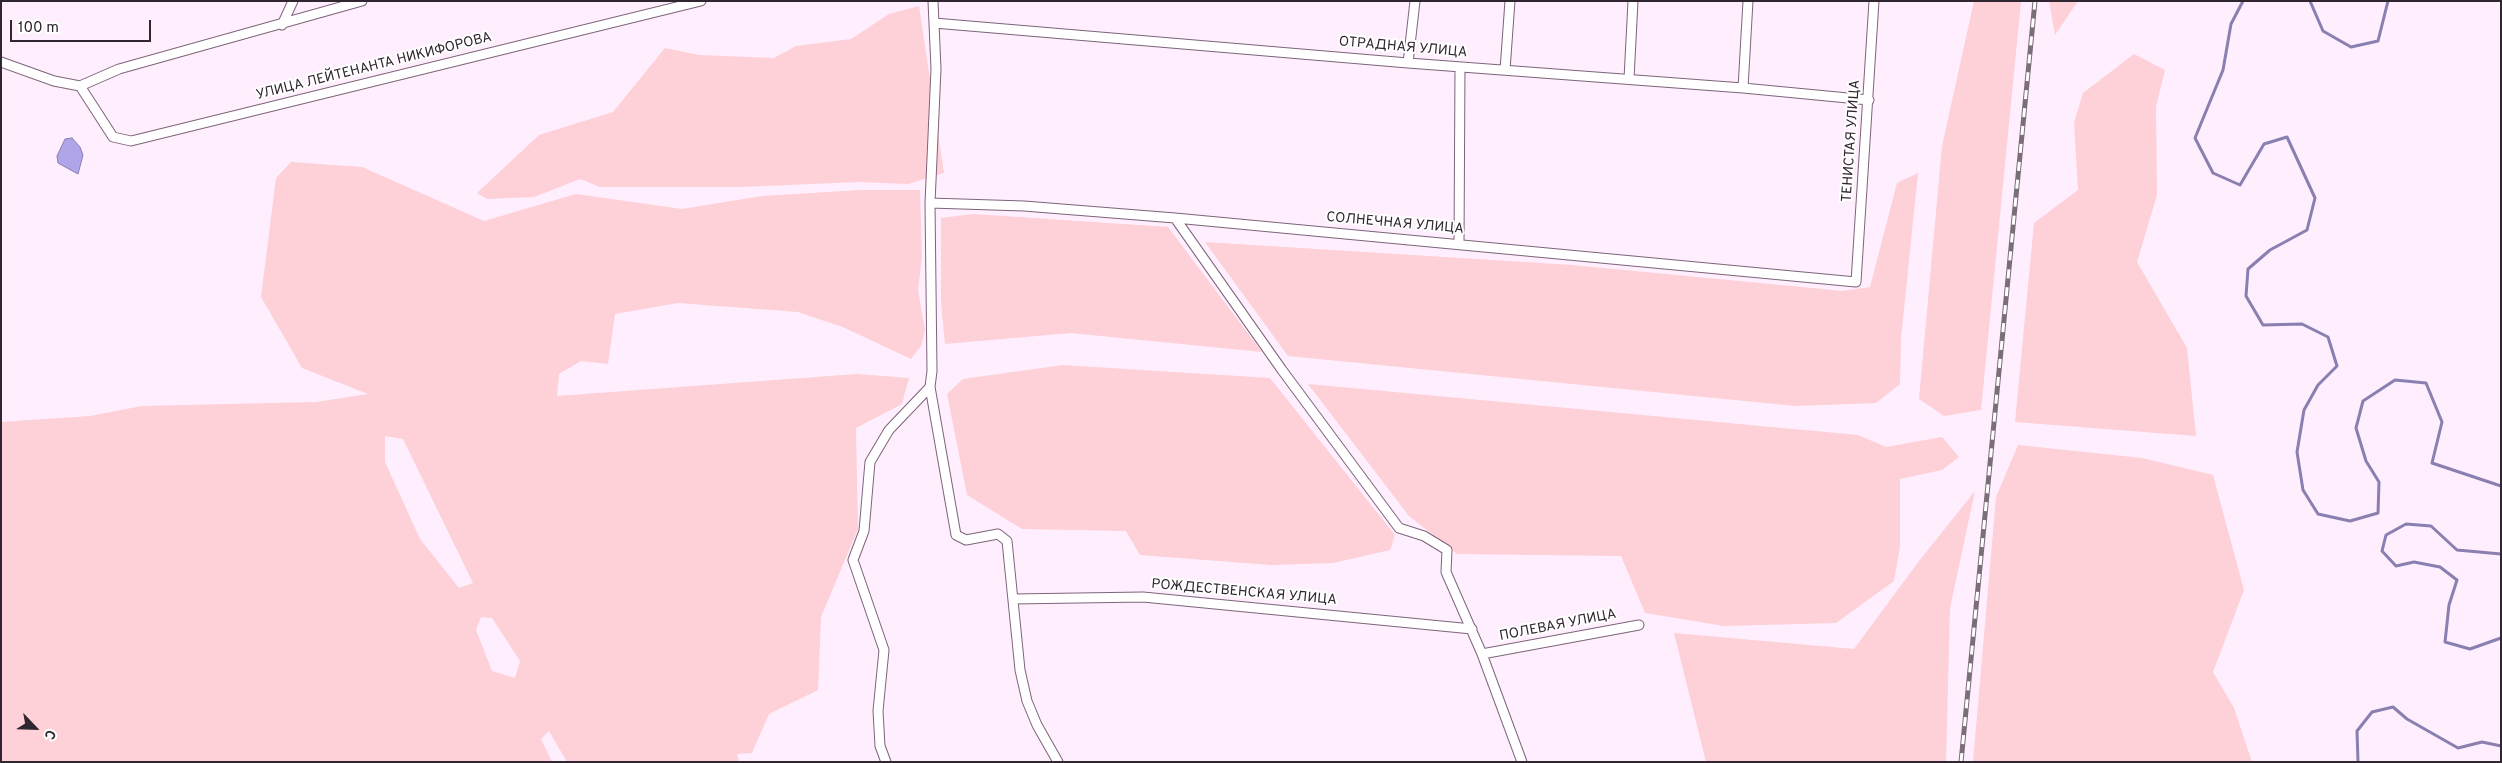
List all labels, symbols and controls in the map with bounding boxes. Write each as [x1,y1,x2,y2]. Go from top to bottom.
scale bar [12,10,154,42]
text: 100 m [18,19,59,38]
street label: УЛИЦА ЛЕЙТЕНАНТА НИКИФОРОВА [254,30,494,104]
street label: ОТРАДНАЯ УЛИЦА [1338,34,1468,62]
street label: ТЕНИСТАЯ УЛИЦА [1839,79,1865,203]
street label: СОЛНЕЧНАЯ УЛИЦА [1326,210,1464,238]
street label: РОЖДЕСТВЕНСКАЯ УЛИЦА [1151,577,1337,609]
street label: ПОЛЕВАЯ УЛИЦА [1498,606,1618,646]
north arrow [10,703,60,753]
text: С [40,727,59,742]

